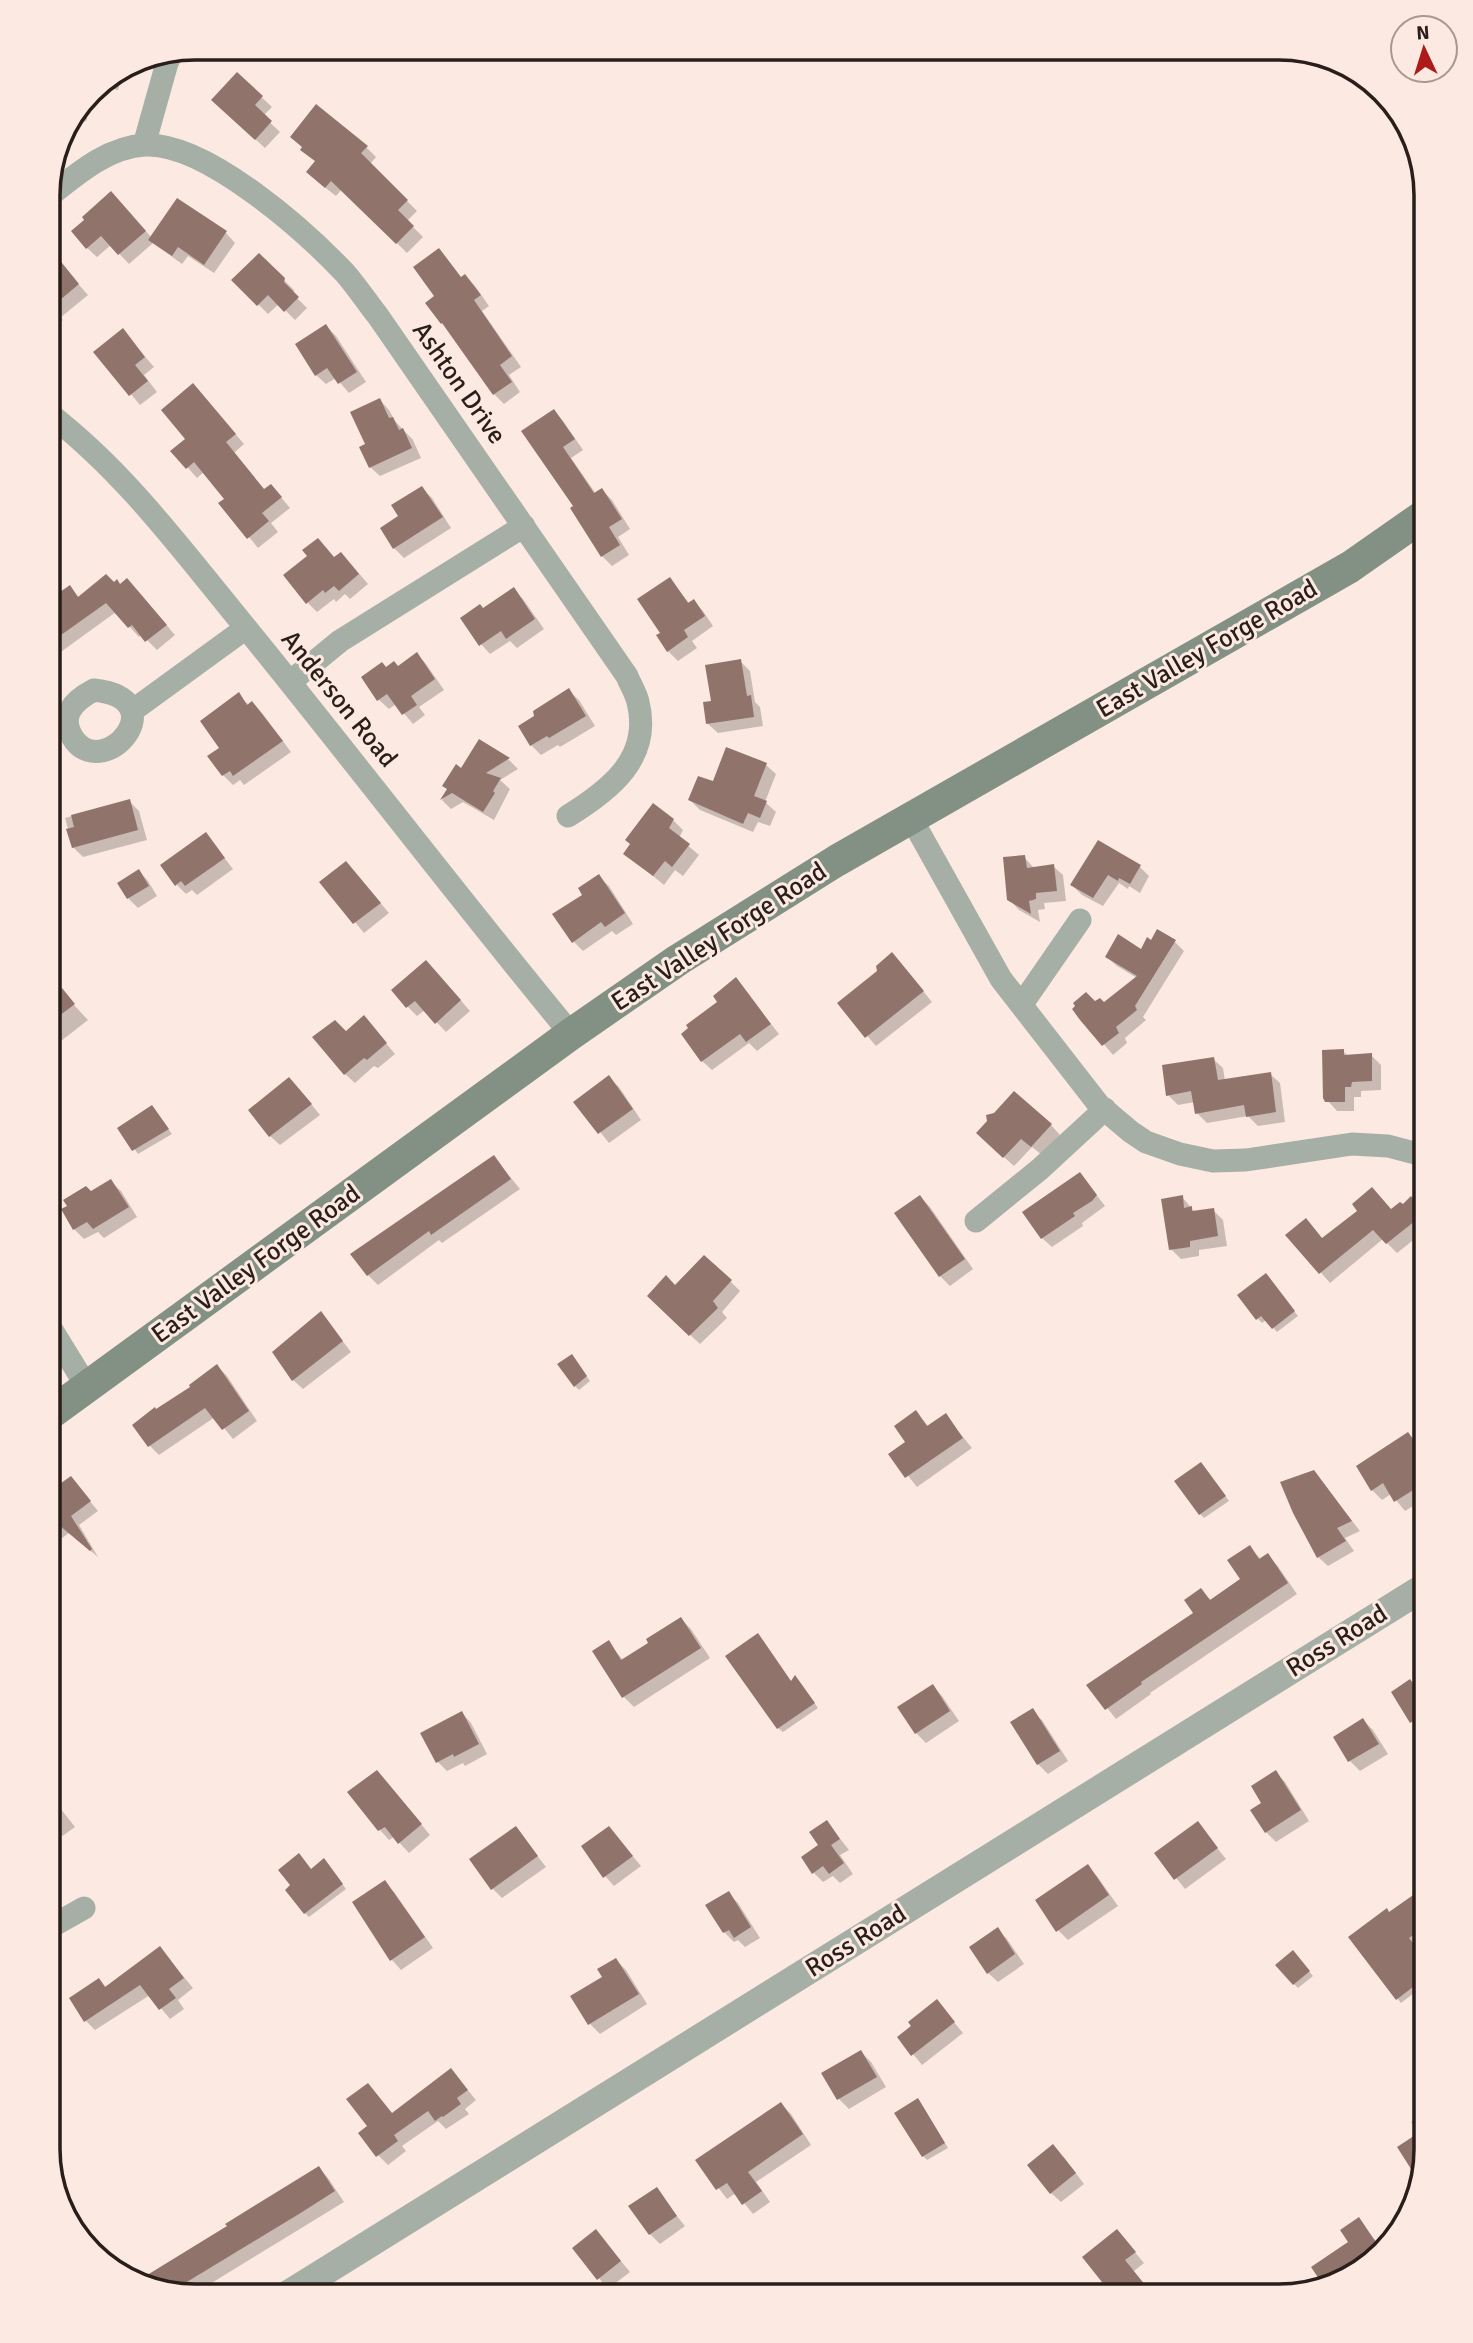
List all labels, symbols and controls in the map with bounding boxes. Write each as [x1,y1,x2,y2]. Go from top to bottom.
north arrow [1389,14,1459,84]
text: N [1415,21,1430,45]
street label: Ashton Drive [405,316,513,450]
street label: East Valley Forge Road [1091,573,1323,725]
street label: Anderson Road [274,624,404,774]
street label: East Valley Forge Road [605,855,833,1019]
street label: East Valley Forge Road [145,1178,367,1350]
street label: Ross Road [1281,1598,1393,1684]
street label: Ross Road [800,1898,912,1984]

